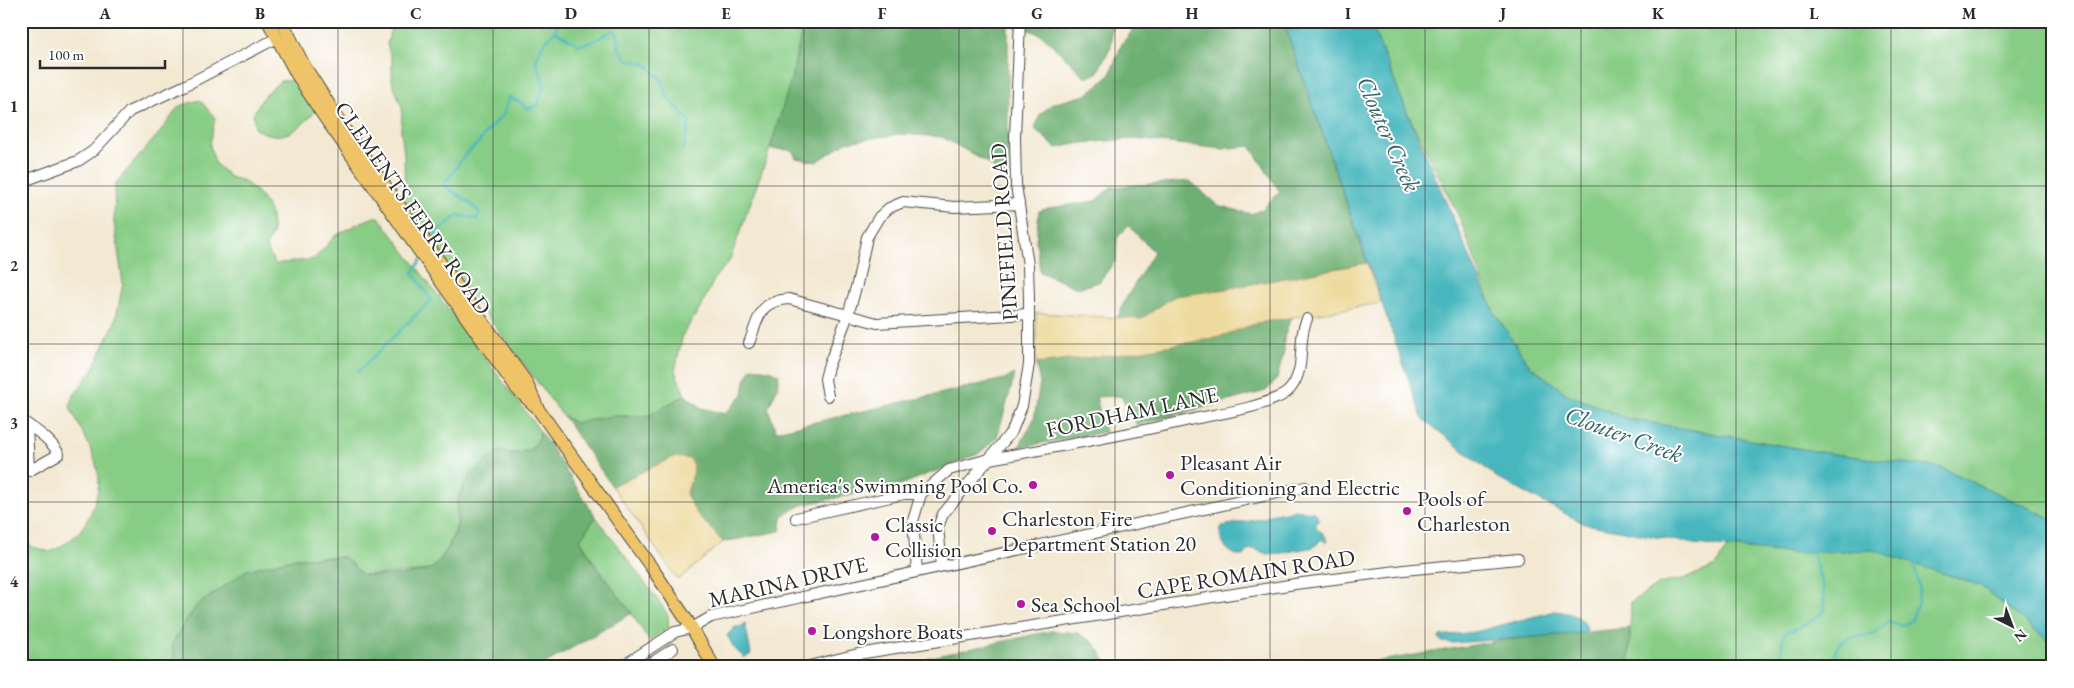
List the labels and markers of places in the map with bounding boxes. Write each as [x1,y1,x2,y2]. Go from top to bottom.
place label: Pleasant Air Conditioning and Electric [1180,448,1400,502]
marker: Pleasant Air Conditioning and Electric [1164,469,1176,481]
place label: America's Swimming Pool Co. [766,471,1023,500]
marker: America's Swimming Pool Co. [1027,479,1039,491]
place label: Pools of Charleston [1417,484,1511,538]
place label: Charleston Fire Department Station 20 [1002,504,1196,558]
marker: Pools of Charleston [1401,505,1413,517]
place label: Classic Collision [885,510,963,564]
marker: Charleston Fire Department Station 20 [986,525,998,537]
marker: Classic Collision [869,531,881,543]
place label: Sea School [1031,590,1120,619]
marker: Sea School [1015,598,1027,610]
place label: Longshore Boats [822,617,963,646]
marker: Longshore Boats [806,625,818,637]

